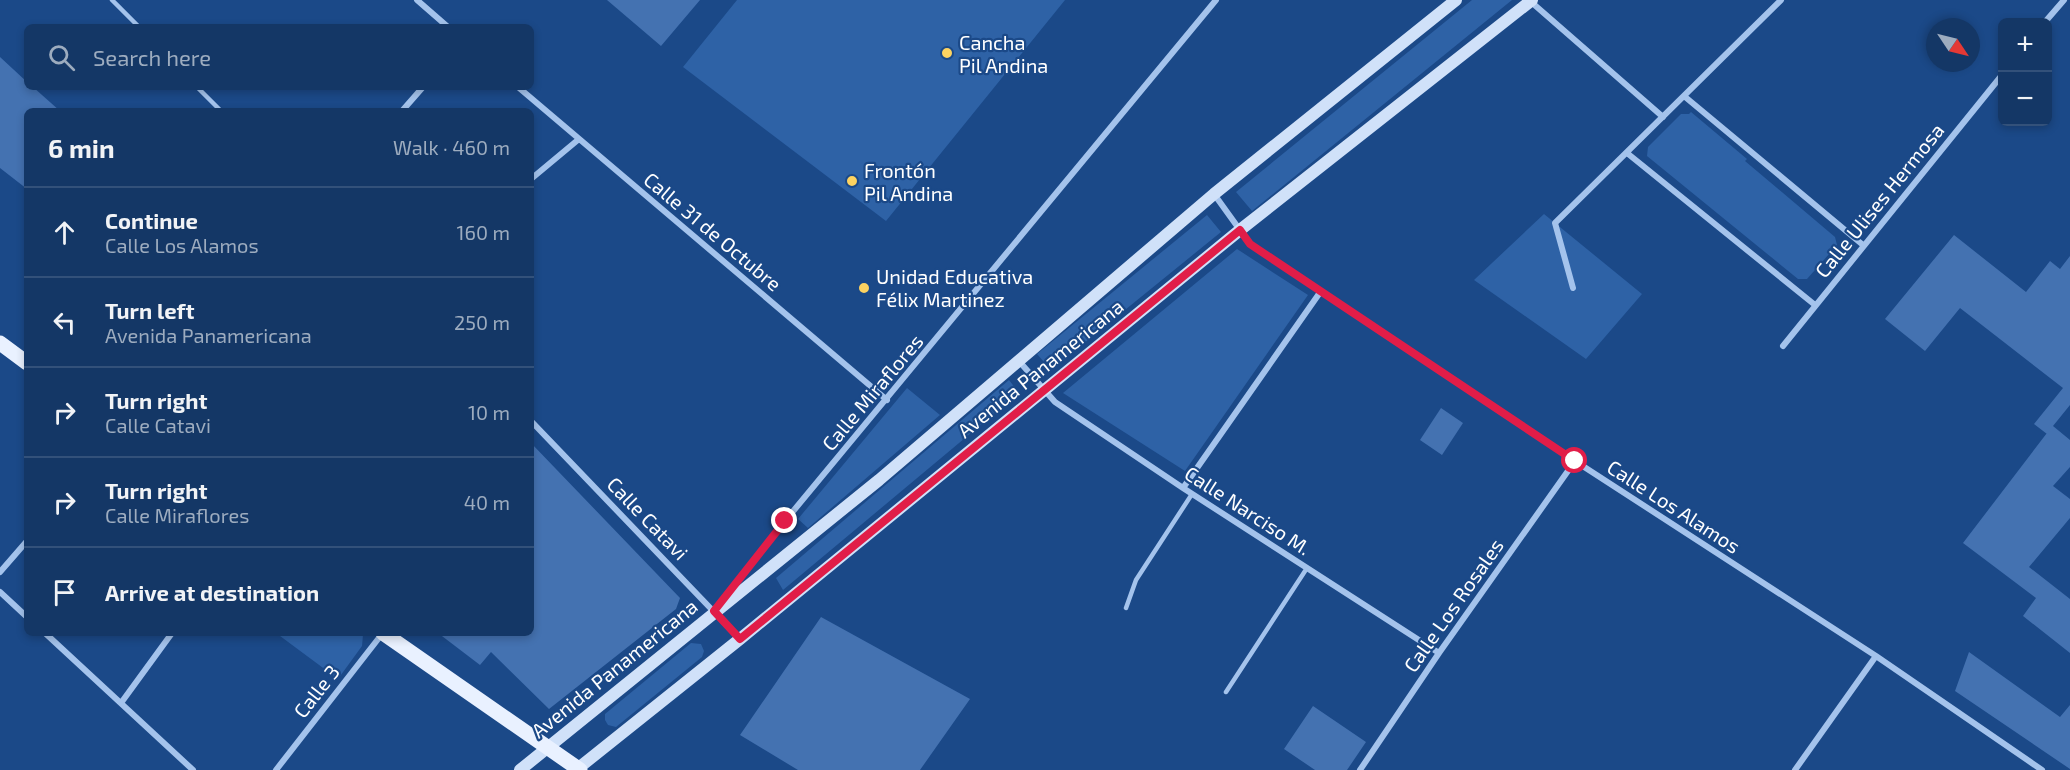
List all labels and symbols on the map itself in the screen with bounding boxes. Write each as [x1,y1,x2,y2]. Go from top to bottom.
north arrow [1926,18,1980,72]
place label: Cancha Pil Andina [959,30,1048,77]
marker: Cancha Pil Andina [940,46,954,60]
street label: Calle Ulises Hermosa [1809,118,1949,282]
place label: Frontón Pil Andina [864,158,953,205]
street label: Calle 31 de Octubre [640,167,786,295]
marker: Frontón Pil Andina [845,174,859,188]
place label: Unidad Educativa Félix Martinez [876,264,1033,311]
marker: Unidad Educativa Félix Martinez [857,281,871,295]
street label: Avenida Panamericana [952,294,1128,442]
street label: Calle Miraflores [816,329,928,455]
route start [1561,447,1587,473]
street label: Calle Los Alamos [1603,454,1745,558]
street label: Calle Narciso M. [1181,460,1315,560]
street label: Calle Catavi [603,472,693,564]
route end [771,507,797,533]
street label: Calle Los Rosales [1398,534,1508,676]
street label: Avenida Panamericana [526,594,702,742]
street label: Calle 3 [288,660,344,722]

